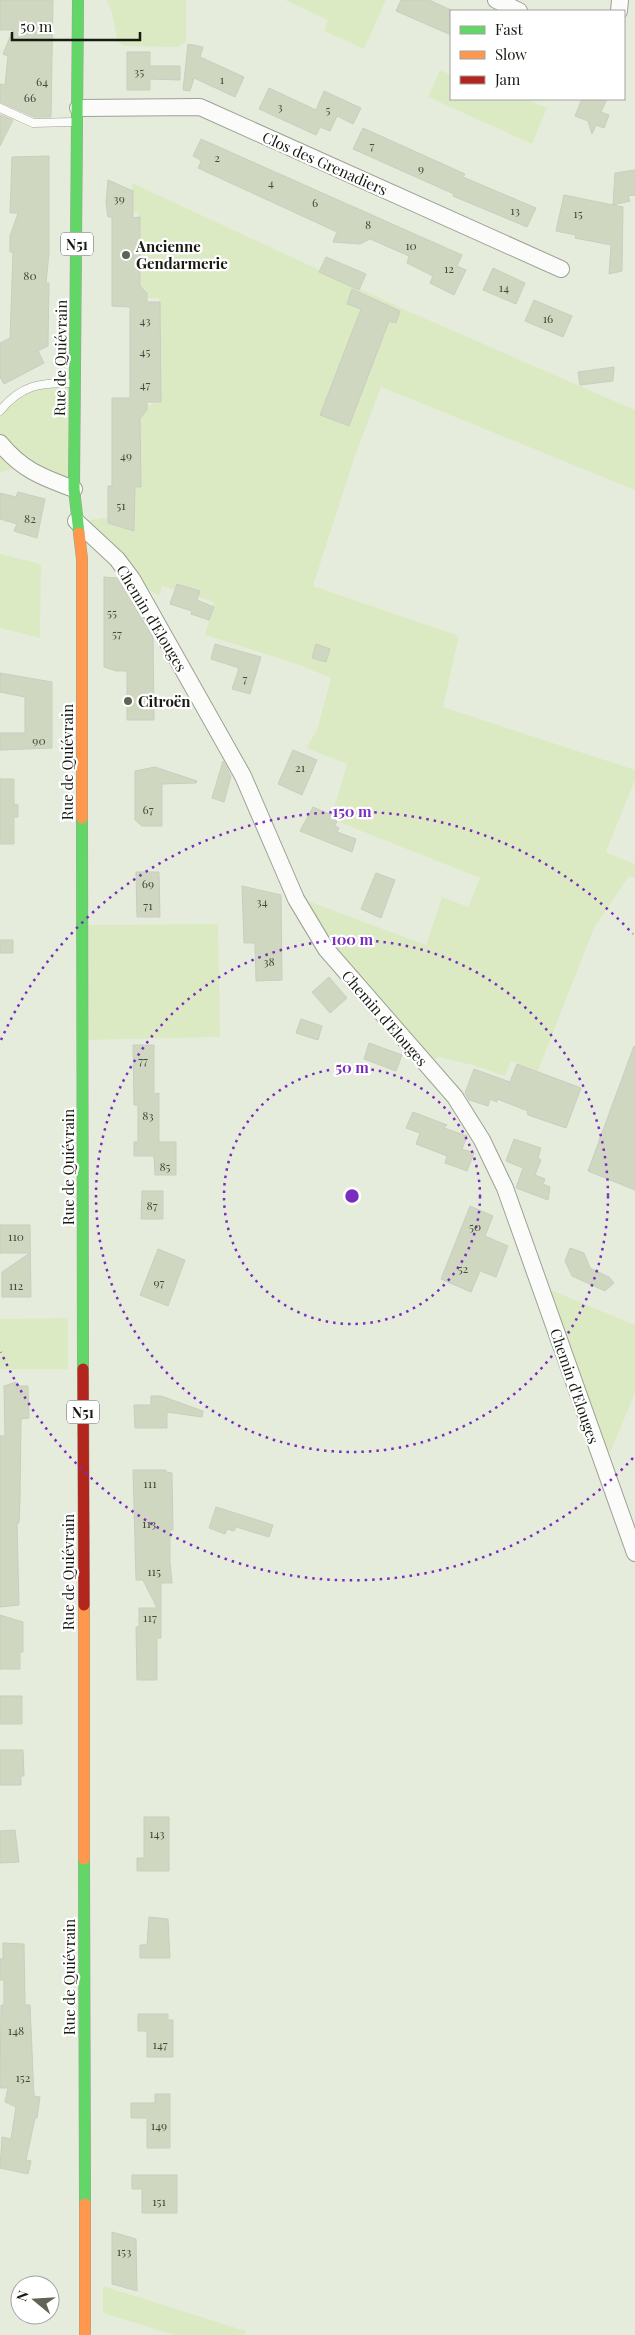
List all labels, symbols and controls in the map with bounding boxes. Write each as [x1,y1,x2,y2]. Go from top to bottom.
scale bar [12,10,140,42]
legend [450,10,625,100]
text: 50 m [20,16,53,36]
text: Fast [495,19,524,39]
text: Slow [495,44,527,64]
house number: 35 [134,63,144,79]
text: Jam [494,69,521,89]
house number: 1 [220,71,225,87]
house number: 64 [36,73,48,89]
house number: 66 [24,89,36,105]
house number: 3 [277,98,283,114]
house number: 5 [326,101,331,117]
street label: Clos des Grenadiers [259,126,391,200]
house number: 7 [370,137,375,153]
house number: 2 [214,149,220,165]
house number: 9 [418,160,424,176]
house number: 4 [268,174,274,190]
house number: 39 [113,190,125,206]
house number: 6 [312,194,318,210]
house number: 13 [510,202,520,218]
house number: 15 [573,205,583,221]
house number: 8 [365,216,371,232]
road number: N51 [61,232,93,255]
place label: Ancienne Gendarmerie [135,236,228,273]
house number: 10 [405,237,417,253]
marker: Ancienne Gendarmerie [120,249,132,261]
house number: 12 [444,260,454,276]
house number: 80 [23,267,37,283]
house number: 14 [499,279,509,295]
street label: Rue de Quiévrain [49,300,71,416]
house number: 16 [543,310,553,326]
house number: 43 [139,312,151,328]
house number: 45 [140,343,150,359]
house number: 47 [140,376,150,392]
house number: 49 [120,447,132,463]
house number: 51 [116,497,126,513]
house number: 82 [24,510,36,526]
street label: Chemin d'Elouges [112,561,192,675]
house number: 55 [107,604,117,620]
house number: 57 [112,625,122,641]
house number: 7 [243,670,248,686]
place label: Citroën [138,691,191,711]
marker: Citroën [122,695,134,707]
street label: Rue de Quiévrain [57,704,77,820]
house number: 90 [32,732,46,748]
house number: 21 [295,759,306,775]
house number: 67 [142,801,154,817]
text: 150 m [332,801,372,821]
house number: 69 [142,875,154,891]
house number: 34 [256,893,268,909]
house number: 71 [143,897,153,913]
text: 100 m [331,929,374,949]
house number: 38 [263,953,275,969]
street label: Chemin d'Elouges [338,966,432,1070]
house number: 77 [138,1052,148,1068]
text: 50 m [335,1057,369,1077]
house number: 83 [142,1107,154,1123]
street label: Rue de Quiévrain [58,1109,78,1225]
house number: 85 [159,1158,171,1174]
centre of rings [343,1187,361,1205]
house number: 87 [146,1197,158,1213]
house number: 50 [469,1218,481,1234]
house number: 110 [8,1228,24,1244]
house number: 52 [458,1260,469,1276]
house number: 97 [154,1274,165,1290]
house number: 112 [9,1277,24,1293]
street label: Chemin d'Elouges [546,1326,604,1446]
road number: N51 [67,1400,99,1424]
house number: 111 [143,1475,157,1491]
street label: Rue de Quiévrain [58,1514,78,1630]
house number: 113 [142,1515,156,1531]
house number: 115 [147,1563,161,1579]
house number: 117 [143,1609,157,1625]
house number: 143 [149,1825,165,1841]
street label: Rue de Quiévrain [59,1919,79,2035]
house number: 148 [8,2022,24,2038]
house number: 147 [152,2036,168,2052]
house number: 152 [15,2069,31,2085]
house number: 149 [151,2117,167,2133]
house number: 151 [152,2193,166,2209]
house number: 153 [117,2243,131,2259]
north arrow [10,2275,60,2325]
text: N [12,2288,33,2304]

